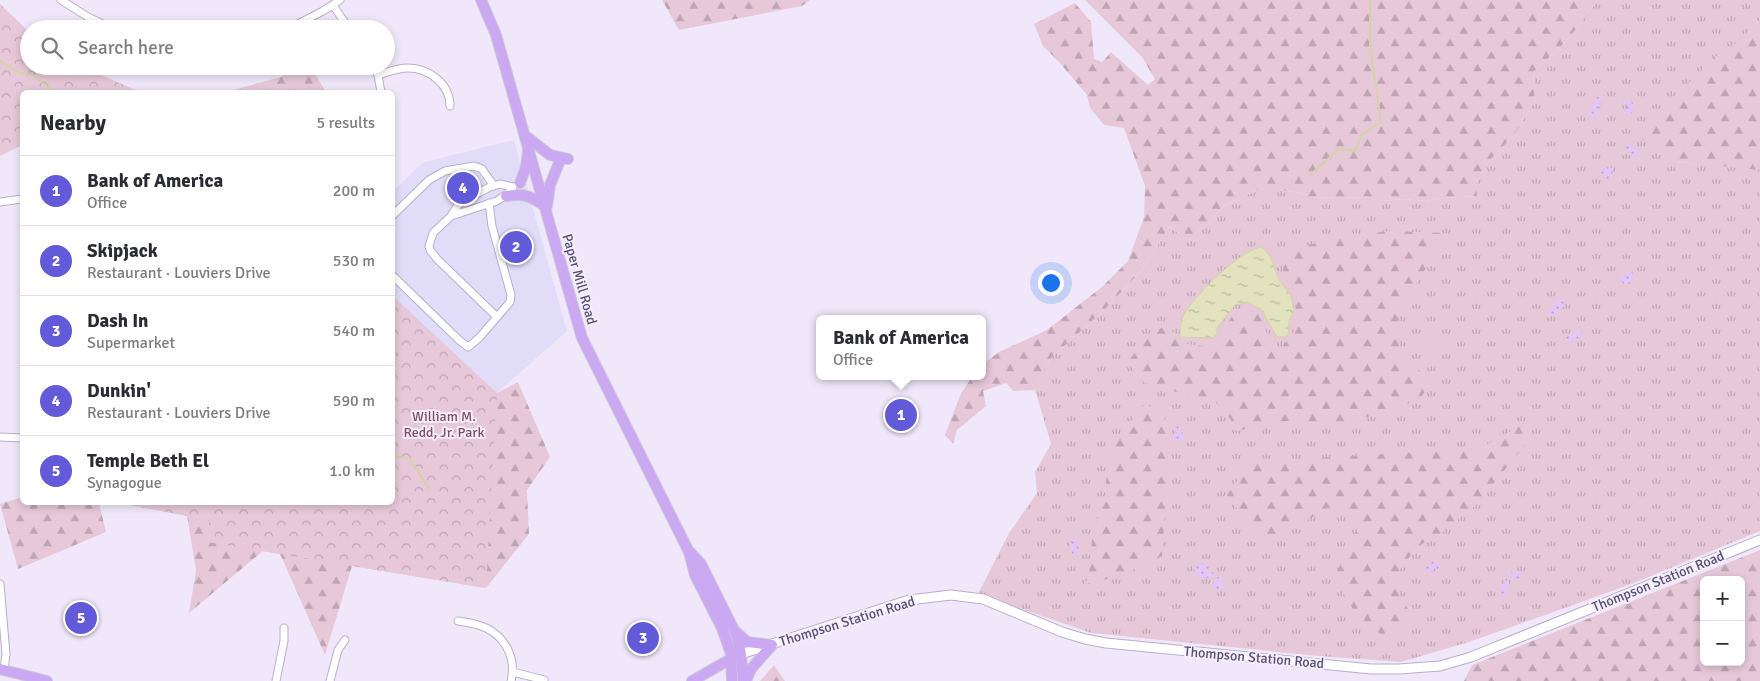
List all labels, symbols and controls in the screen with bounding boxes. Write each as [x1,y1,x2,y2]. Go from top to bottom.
search box [20,20,395,75]
icon: search [38,34,66,62]
text: Search here [78,36,174,60]
text: Nearby [40,110,106,136]
text: 5 results [316,113,375,133]
text: Bank of America [87,169,223,193]
pin: 4 [447,169,479,207]
text: 1 [52,181,60,201]
text: 200 m [333,181,375,201]
text: Office [87,193,127,213]
pin: 2 [500,228,532,266]
street label: Paper Mill Road [558,232,601,326]
text: Skipjack [87,239,158,263]
text: 2 [52,251,60,271]
text: 530 m [333,251,375,271]
text: Restaurant · Louviers Drive [87,263,271,283]
your location [1038,270,1064,296]
text: Dash In [87,309,149,333]
popup [816,315,986,380]
text: 3 [52,321,60,341]
text: 540 m [333,321,375,341]
text: Bank of America [833,326,969,350]
text: Supermarket [87,333,175,353]
text: Office [833,350,873,370]
text: Dunkin' [87,379,151,403]
text: 4 [52,391,60,411]
text: 590 m [333,391,375,411]
pin: 1 [885,396,917,434]
text: Restaurant · Louviers Drive [87,403,271,423]
park label: William M. Redd, Jr. Park [403,408,485,441]
text: Temple Beth El [87,449,209,473]
text: 5 [52,461,60,481]
text: 1.0 km [329,461,375,481]
text: Synagogue [87,473,162,493]
street label: Thompson Station Road [1590,547,1727,616]
map controls [1700,576,1745,666]
button: + [1700,576,1745,621]
street label: Thompson Station Road [777,593,917,650]
pin: 5 [65,599,97,637]
pin: 3 [627,619,659,657]
button: − [1700,621,1745,666]
street label: Thompson Station Road [1183,643,1325,672]

